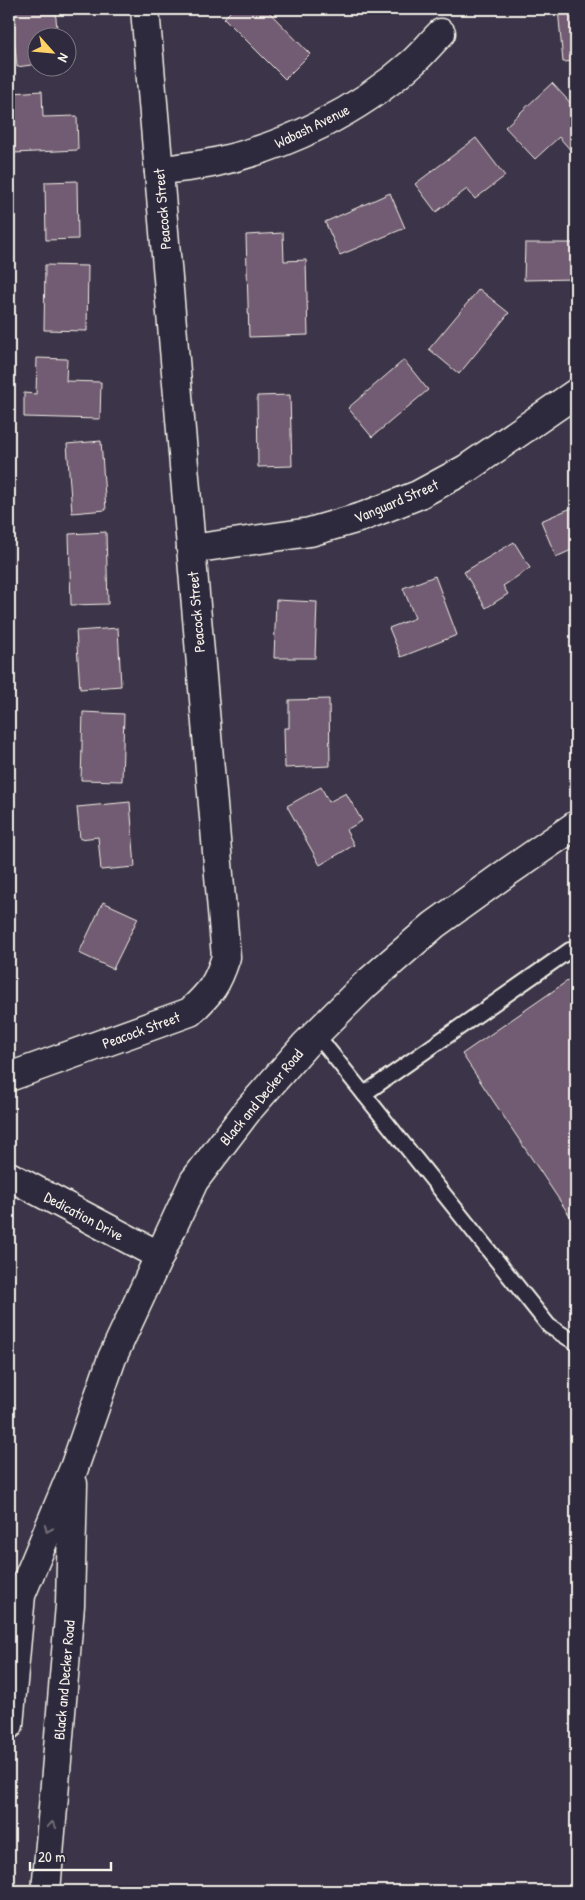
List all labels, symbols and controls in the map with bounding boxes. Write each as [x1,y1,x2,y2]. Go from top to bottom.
north arrow [28,28,78,78]
text: N [54,50,74,66]
street label: Wabash Avenue [271,99,353,153]
street label: Peacock Street [148,167,176,250]
street label: Vanguard Street [351,473,442,528]
street label: Peacock Street [182,570,210,653]
street label: Peacock Street [99,1006,184,1054]
street label: Black and Decker Road [214,1044,308,1150]
street label: Dedication Drive [41,1186,127,1246]
one-way arrow [44,1524,55,1533]
street label: Black and Decker Road [48,1619,80,1741]
one-way arrow [47,1821,58,1829]
scale bar [30,1840,111,1872]
text: 20 m [38,1846,65,1867]

